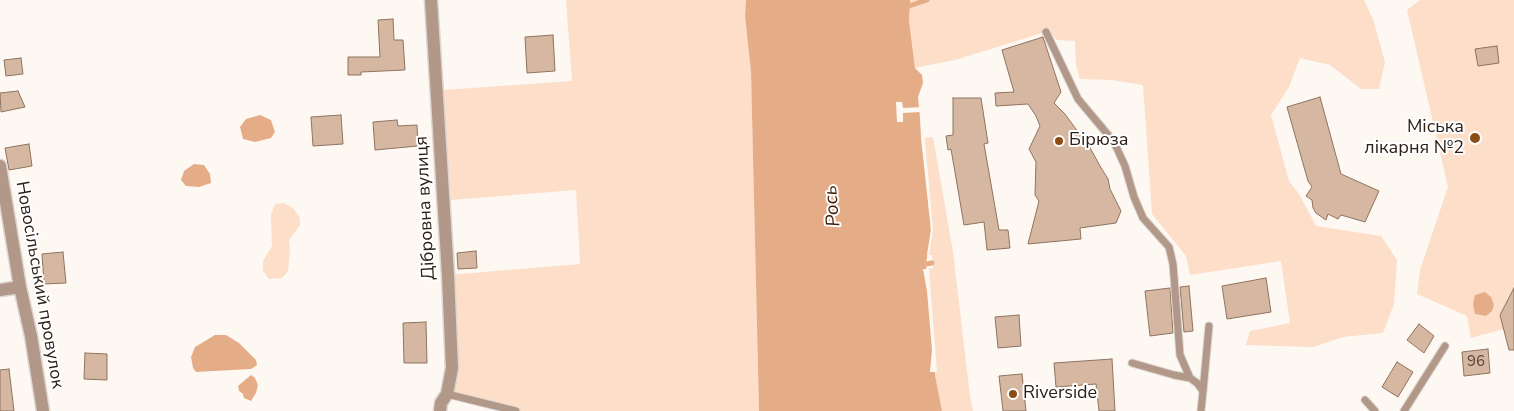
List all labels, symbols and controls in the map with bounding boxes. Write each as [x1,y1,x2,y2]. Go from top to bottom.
place label: Міська лікарня №2 [1364,117,1464,160]
place label: Бірюза [1069,130,1128,152]
marker: Міська лікарня №2 [1468,131,1482,145]
street label: Дібровна вулиця [411,135,441,281]
marker: Бірюза [1053,135,1065,147]
street label: Новосільський провулок [10,180,68,390]
water label: Рось [820,184,846,228]
house number: 96 [1467,353,1485,371]
place label: Riverside [1023,383,1097,405]
marker: Riverside [1007,388,1019,400]

